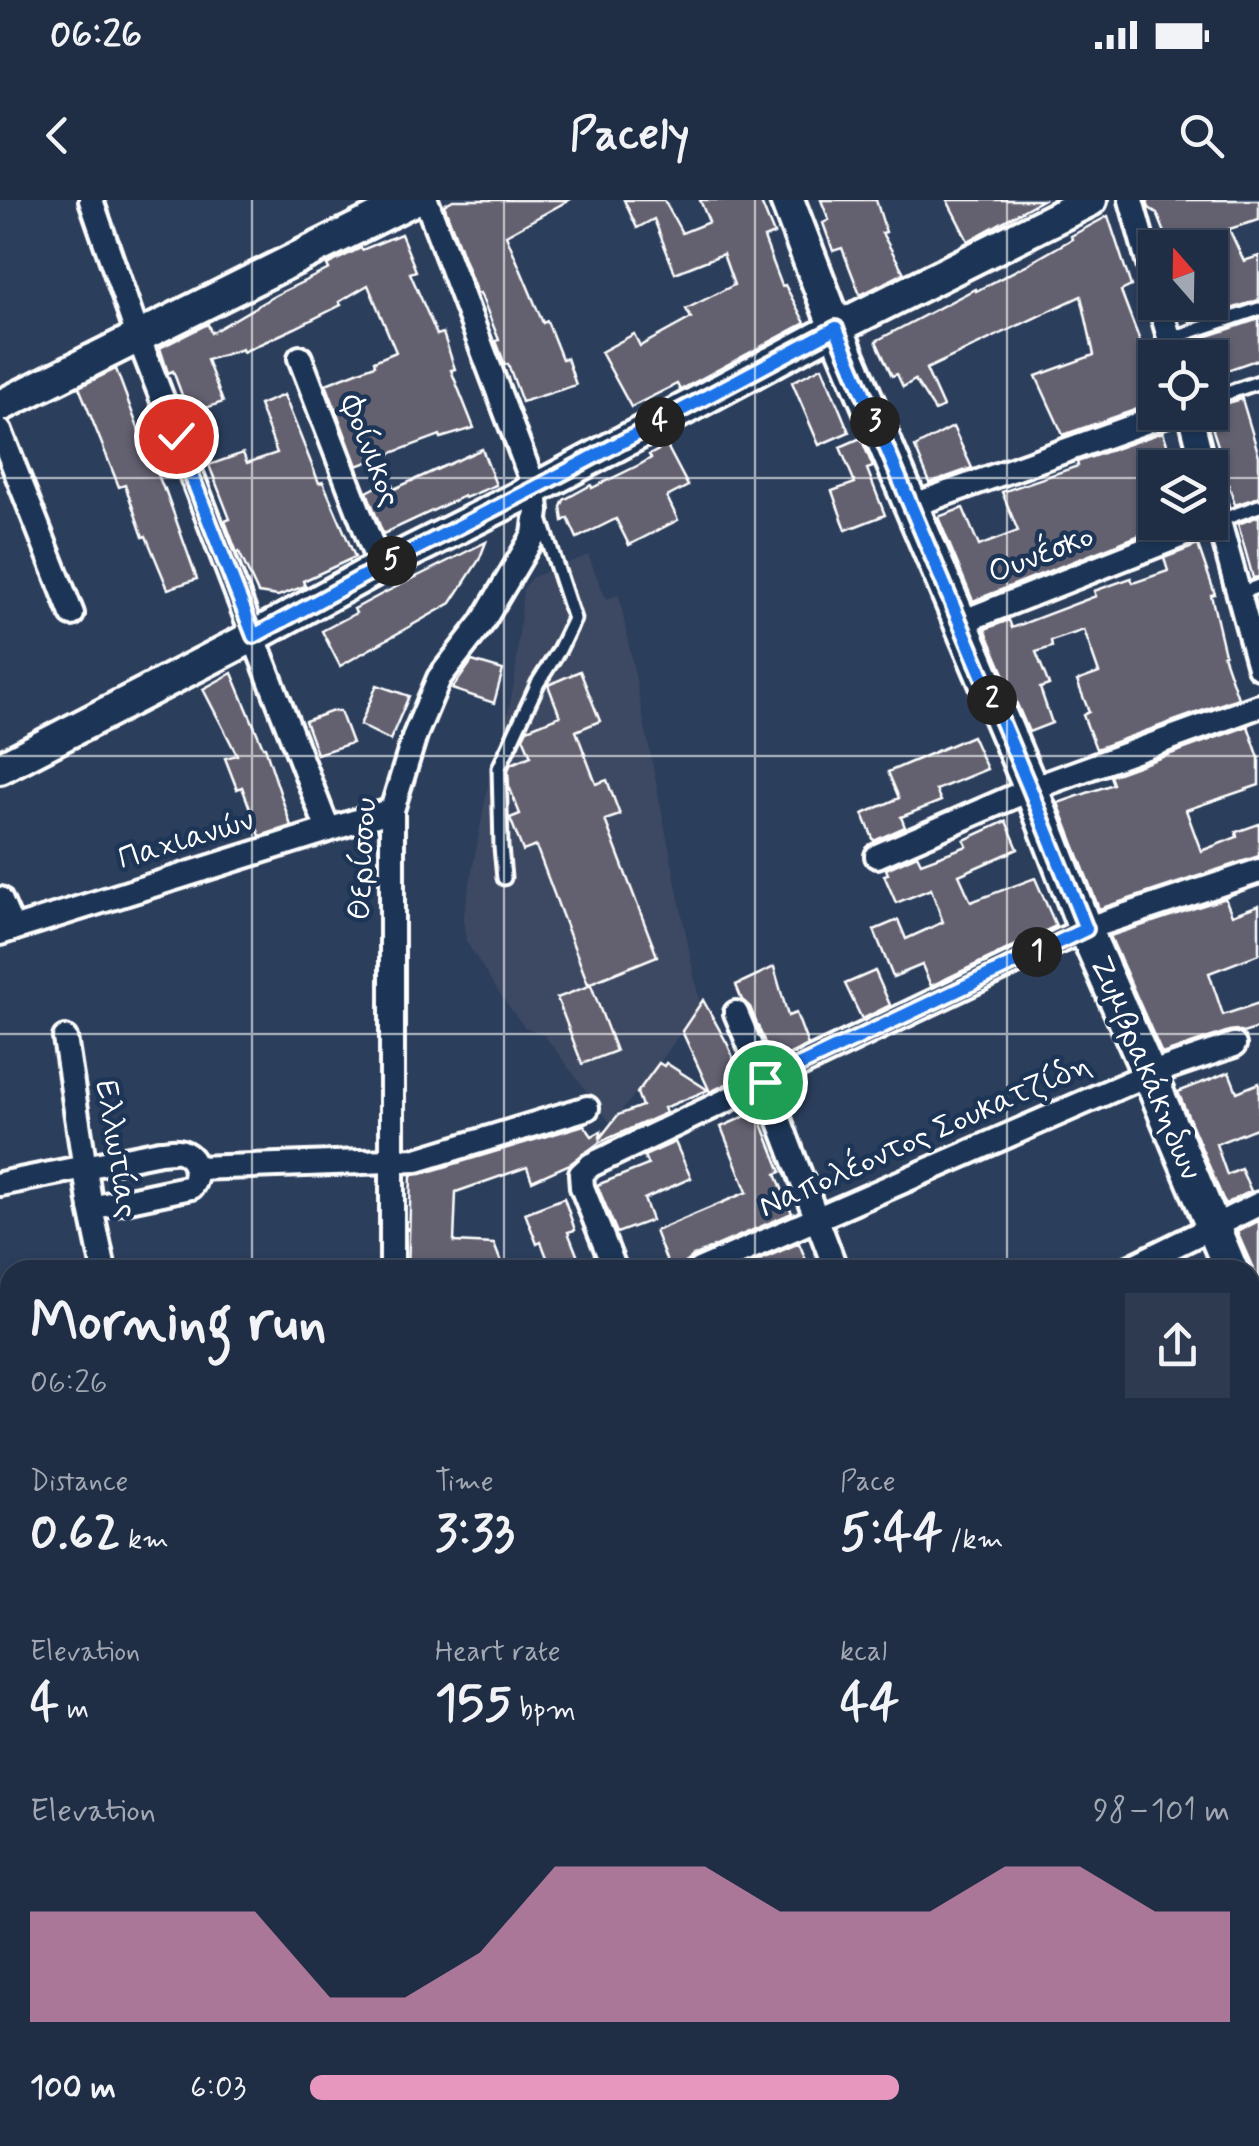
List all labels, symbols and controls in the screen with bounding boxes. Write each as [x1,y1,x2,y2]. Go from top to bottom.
text: 06:26 [50,11,142,60]
text: Pacely [570,106,689,165]
icon: back [30,108,85,163]
icon: search [1174,108,1229,163]
north arrow [1138,230,1228,320]
map controls [1138,230,1228,540]
button: locate [1138,340,1228,430]
street label: Φοίνικος [329,388,410,513]
pin [134,394,219,479]
pin: 4 [635,397,685,447]
pin: 3 [850,397,900,447]
text: 4 [652,403,668,440]
text: 3 [869,403,881,440]
icon: check [149,409,204,464]
button: layers [1138,450,1228,540]
street label: Ουνέσκο [982,515,1100,594]
pin: 5 [367,536,417,586]
text: 5 [384,542,400,579]
pin: 2 [967,675,1017,725]
text: 2 [985,681,999,718]
street label: Θερίσσου [339,796,387,922]
street label: Παχιανών [113,799,259,881]
pin: 1 [1012,927,1062,977]
text: 1 [1031,933,1043,970]
street label: Ζυμβρακάκηδων [1079,950,1211,1186]
pin [723,1040,808,1125]
street label: Ναπολέοντος Σουκατζίδη [752,1043,1098,1228]
icon: arrive [738,1055,793,1110]
street label: Ελλωτίας [84,1077,148,1221]
text: Morning run [30,1288,327,1360]
button: share [1125,1293,1230,1398]
text: 06:26 [30,1362,108,1404]
text: Distance [30,1464,128,1501]
text: Time [435,1464,494,1501]
text: Pace [840,1464,896,1501]
text: 0.62 [30,1501,120,1567]
text: 3:33 [435,1501,515,1567]
text: 5:44 [840,1501,943,1567]
text: km [120,1522,169,1559]
text: /km [943,1522,1003,1559]
text: Elevation [30,1634,140,1671]
text: Heart rate [435,1634,561,1671]
text: kcal [840,1634,887,1671]
text: 4 [30,1671,59,1737]
text: 155 [435,1671,512,1737]
text: 44 [840,1671,899,1737]
text: m [59,1692,89,1729]
text: bpm [512,1692,576,1729]
text: Elevation [30,1790,156,1832]
text: 98–101 m [1093,1790,1230,1832]
text: 100 m [30,2067,116,2109]
text: 6:03 [190,2067,246,2109]

